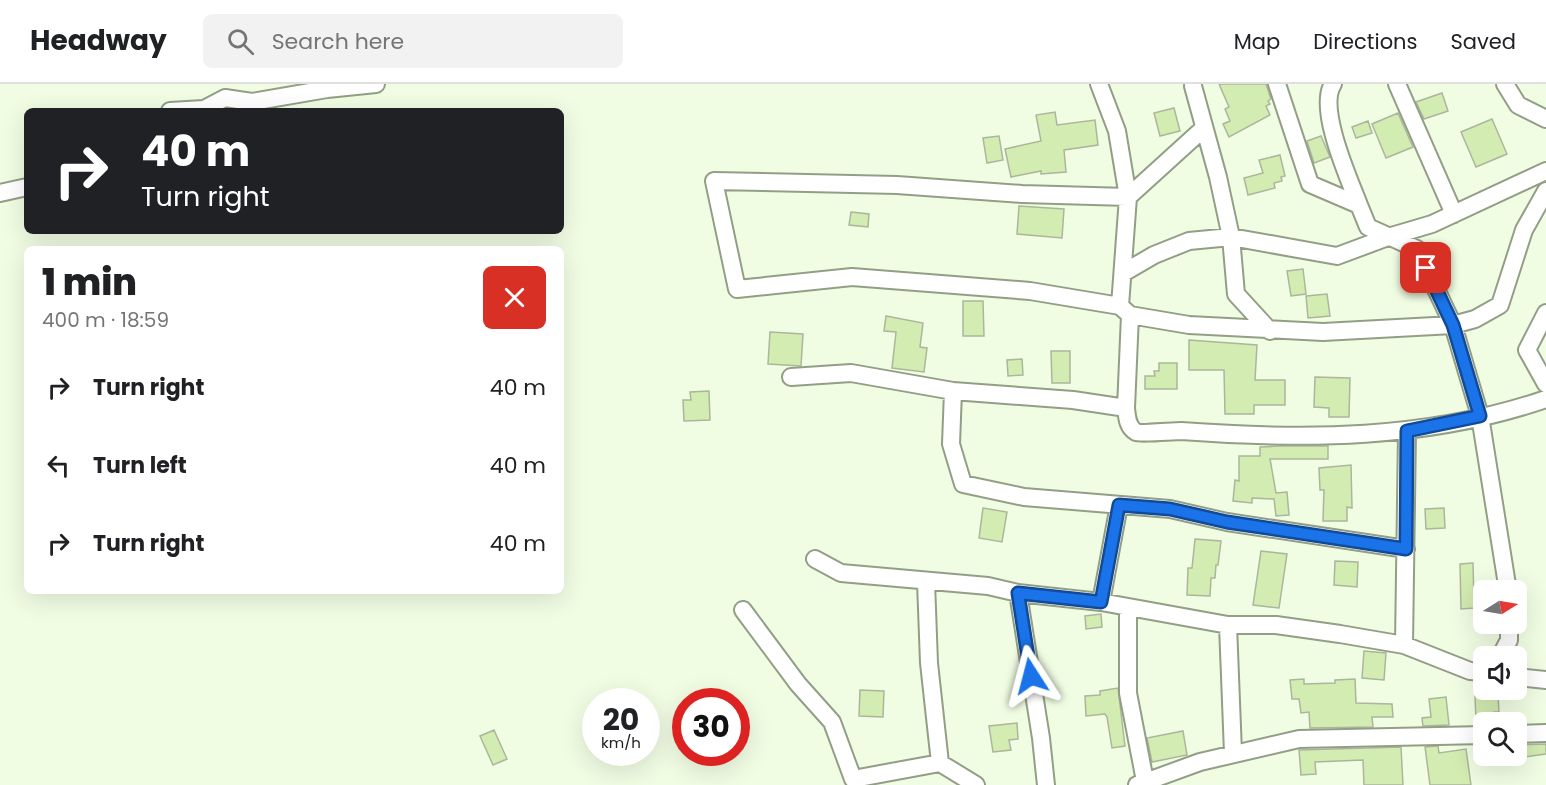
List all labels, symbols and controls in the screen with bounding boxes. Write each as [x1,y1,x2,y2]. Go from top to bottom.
search box [203,14,623,68]
text: Headway [30,21,167,60]
icon: search [224,25,257,58]
text: Search here [272,26,404,57]
text: Map [1234,27,1280,56]
text: Directions [1313,27,1417,56]
text: Saved [1450,27,1516,56]
text: 40 m [141,122,250,181]
icon: right [42,132,120,210]
text: Turn right [141,178,270,215]
pin [1400,242,1451,293]
icon: arrive [1409,251,1442,284]
text: 1 min [42,257,137,308]
button: close [483,266,546,329]
text: 400 m · 18:59 [42,306,169,334]
icon: right [42,371,75,404]
text: Turn right [93,372,204,403]
text: 40 m [490,372,546,403]
icon: left [42,449,75,482]
text: Turn left [93,450,187,481]
text: 40 m [490,450,546,481]
icon: right [42,527,75,560]
text: Turn right [93,528,204,559]
text: 40 m [490,528,546,559]
north arrow [1473,580,1527,634]
map controls [1473,580,1527,766]
position arrow [999,644,1063,708]
button: sound [1473,646,1527,700]
speed limit sign: 30 [672,688,750,766]
text: 20 [603,698,639,741]
button: search [1473,712,1527,766]
text: km/h [601,732,641,753]

